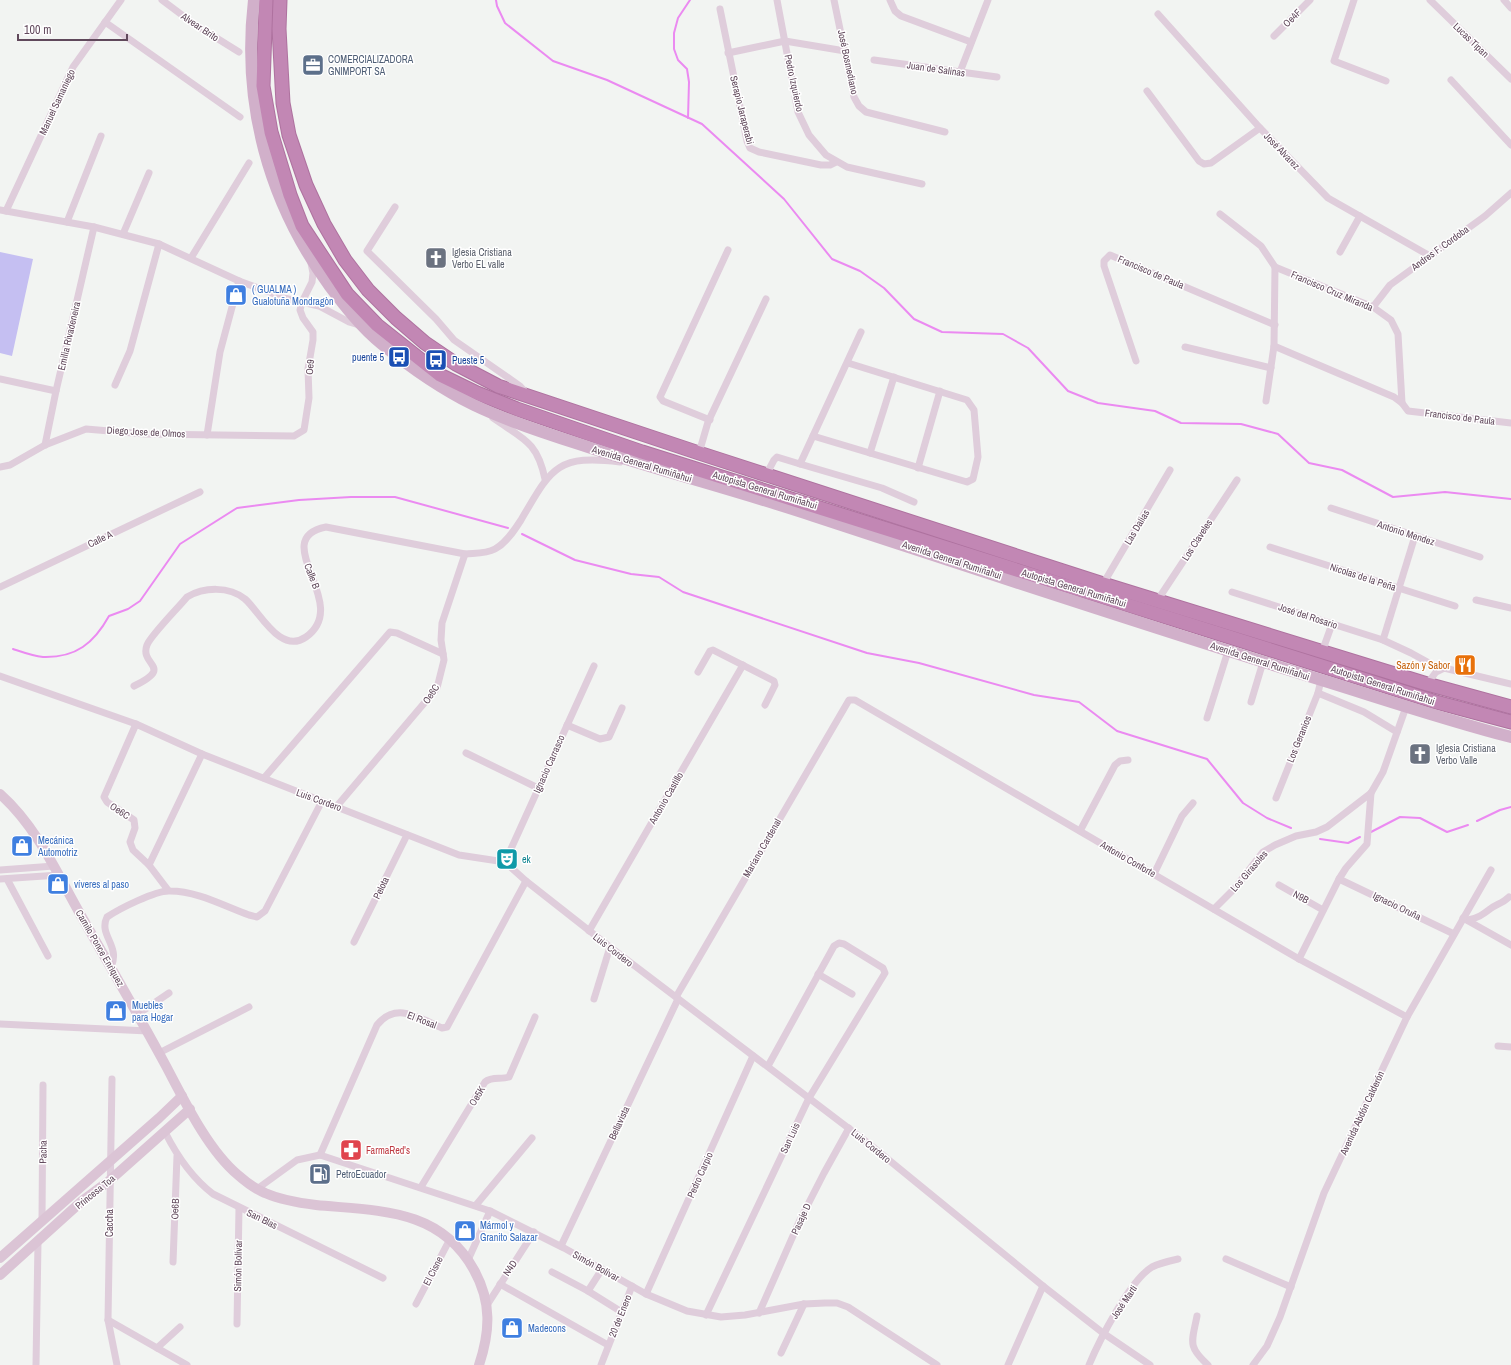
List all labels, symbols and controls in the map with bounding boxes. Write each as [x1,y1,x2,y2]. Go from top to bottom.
street label: Oe4F [1280,6,1304,30]
street label: Alvear Brito [178,9,222,45]
scale bar [18,16,127,42]
street label: Lucas Tipan [1450,20,1492,60]
text: 100 m [24,22,51,38]
street label: José Bosmediano [835,29,861,96]
office icon: COMERCIALIZADORA GNIMPORT SA [300,52,326,78]
place label: COMERCIALIZADORA GNIMPORT SA [328,53,414,78]
street label: Pedro Izquierdo [782,53,807,113]
street label: Juan de Salinas [906,58,966,80]
street label: Manuel Samaniego [36,67,78,137]
street label: Serapio Jaraperabi [727,74,757,146]
street label: José Alvarez [1261,130,1303,172]
street label: Andres F. Cordoba [1408,222,1472,274]
church icon: Iglesia Cristiana Verbo EL valle [423,245,449,271]
place label: Iglesia Cristiana Verbo EL valle [452,246,512,271]
street label: Francisco de Paula [1116,252,1186,292]
street label: Francisco Cruz Miranda [1289,268,1375,314]
shop icon: ( GUALMA ) Gualotuña Mondragòn [223,282,249,308]
place label: ( GUALMA ) Gualotuña Mondragòn [252,283,334,308]
street label: Emilia Rivadeneira [55,300,83,372]
bus stop icon: puente 5 [386,344,412,370]
bus stop icon: Pueste 5 [423,347,449,373]
place label: puente 5 [352,351,384,364]
place label: Pueste 5 [452,354,485,367]
street label: Oe9 [303,358,317,375]
street label: Francisco de Paula [1424,406,1496,428]
street label: Diego Jose de Olmos [106,423,186,441]
street label: Avenida General Rumiñahui [590,442,694,485]
street label: Autopista General Rumiñahui [710,468,819,512]
street label: Las Dalias [1121,507,1153,547]
street label: Los Claveles [1179,517,1215,563]
street label: Antonio Mendez [1375,517,1436,548]
street label: Calle A [85,527,115,550]
street label: Avenida General Rumiñahui [900,537,1003,582]
street label: Nicolas de la Peña [1328,560,1398,594]
street label: Calle B [301,561,323,591]
street label: Autopista General Rumiñahui [1019,566,1128,610]
street label: José del Rosario [1277,600,1340,632]
street label: Avenida General Rumiñahui [1208,638,1311,683]
restaurant icon: Sazón y Sabor [1452,652,1478,678]
place label: Sazón y Sabor [1396,659,1450,672]
street label: Autopista General Rumiñahui [1328,662,1437,708]
street label: Oe6C [420,681,442,707]
street label: Los Geranios [1284,714,1314,764]
street label: Ignacio Carrasco [530,732,568,795]
church icon: Iglesia Cristiana Verbo Valle [1407,741,1433,767]
place label: Iglesia Cristiana Verbo Valle [1436,742,1496,767]
street label: Antonio Castillo [645,769,686,827]
street label: Luis Cordero [295,786,344,814]
street label: Oe6C [107,800,133,822]
street label: Mariano Cardenal [740,816,784,880]
shop icon: Mecánica Automotriz [9,833,35,859]
place label: Mecánica Automotriz [37,834,78,859]
street label: Antonio Conforte [1097,837,1158,880]
theatre icon: ek [494,846,520,872]
street label: Los Girasoles [1227,848,1271,894]
place label: ek [522,853,532,866]
shop icon: víveres al paso [45,871,71,897]
street label: Pelota [370,874,392,901]
place label: víveres al paso [74,878,130,891]
street label: N9B [1291,887,1312,907]
street label: Ignacio Oruña [1371,889,1424,923]
street label: Camilo Ponce Enrìquez [73,907,127,989]
street label: Luis Cordero [590,930,636,970]
shop icon: Muebles para Hogar [103,998,129,1024]
place label: Muebles para Hogar [132,999,173,1024]
street label: El Rosal [405,1008,439,1032]
street label: Avenida Abdón Calderón [1336,1069,1387,1158]
street label: Oe5K [466,1083,488,1108]
street label: Bellavista [606,1104,633,1142]
street label: San Luis [777,1121,803,1155]
street label: Luis Cordero [848,1126,894,1166]
pharmacy icon: FarmaRed's [338,1137,364,1163]
street label: Pacha [36,1140,50,1164]
place label: FarmaRed's [366,1144,410,1157]
street label: Pedro Carpio [684,1150,716,1200]
fuel station icon: PetroEcuador [307,1161,333,1187]
place label: PetroEcuador [336,1168,386,1181]
street label: Princesa Toa [72,1172,118,1212]
street label: Oe6B [168,1198,182,1220]
street label: Pasaje D [788,1201,814,1237]
street label: San Blas [244,1206,280,1232]
street label: Caccha [103,1209,116,1237]
shop icon: Mármol y Granito Salazar [452,1218,478,1244]
place label: Mármol y Granito Salazar [480,1219,538,1244]
street label: Simón Bolívar [231,1240,245,1292]
street label: Simón Bolívar [570,1248,622,1284]
street label: El Cisne [420,1254,446,1288]
street label: N4D [500,1258,520,1278]
street label: José Marti [1108,1282,1140,1322]
street label: 20 de Enero [606,1292,635,1339]
shop icon: Madecons [499,1315,525,1341]
place label: Madecons [528,1322,566,1335]

